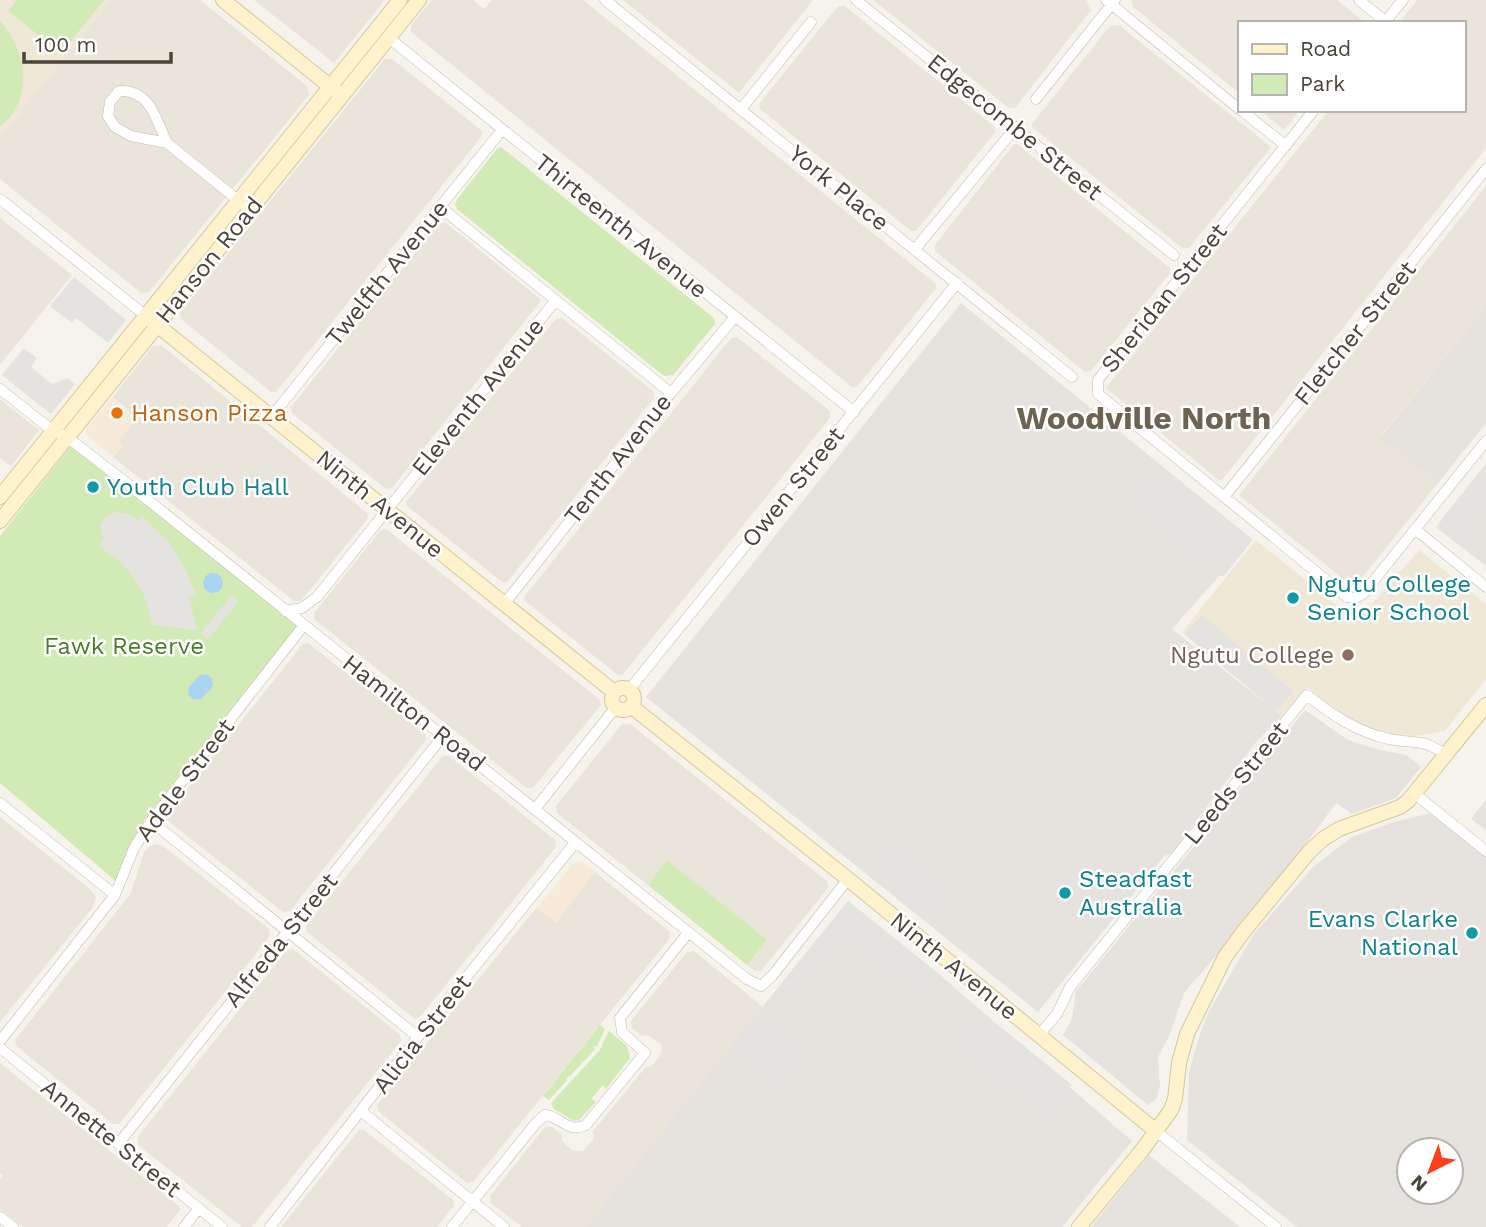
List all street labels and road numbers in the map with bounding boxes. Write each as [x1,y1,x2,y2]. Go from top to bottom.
street label: Edgecombe Street [922,48,1108,206]
street label: York Place [783,139,895,237]
street label: Thirteenth Avenue [529,148,713,304]
street label: Hanson Road [149,191,269,329]
street label: Twelfth Avenue [320,195,454,351]
street label: Sheridan Street [1095,218,1233,378]
street label: Fletcher Street [1288,255,1422,411]
street label: Eleventh Avenue [406,313,550,481]
street label: Tenth Avenue [559,388,677,530]
street label: Owen Street [736,421,850,553]
street label: Ninth Avenue [311,444,449,564]
street label: Hamilton Road [337,649,491,777]
street label: Adele Street [130,713,240,847]
street label: Leeds Street [1178,716,1294,850]
street label: Alfreda Street [218,867,344,1013]
street label: Ninth Avenue [885,906,1023,1026]
street label: Alicia Street [367,969,477,1099]
street label: Annette Street [35,1073,187,1203]

